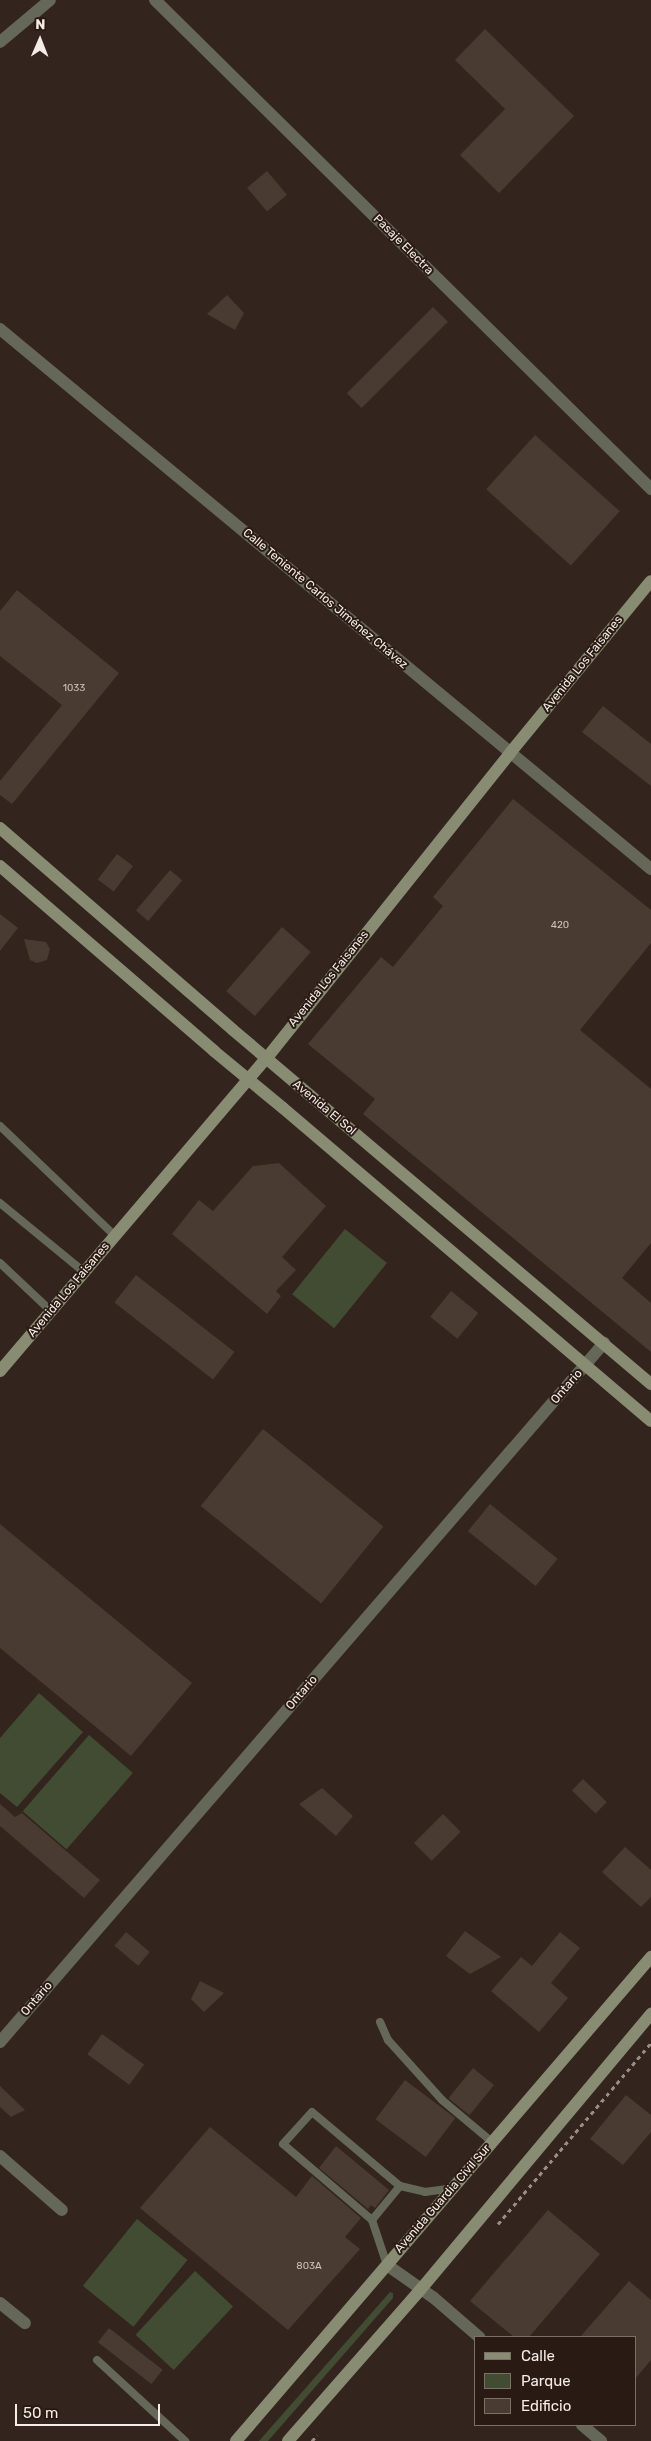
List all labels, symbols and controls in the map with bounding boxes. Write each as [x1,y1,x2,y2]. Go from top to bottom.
north arrow [15,15,65,65]
text: N [35,16,45,33]
street label: Pasaje Electra [370,212,436,278]
street label: Calle Teniente Carlos Jiménez Chávez [240,526,410,672]
street label: Avenida Los Faisanes [540,613,626,715]
house number: 1033 [63,683,85,695]
house number: 420 [551,920,569,932]
street label: Avenida Los Faisanes [286,928,372,1030]
street label: Avenida El Sol [289,1077,359,1139]
street label: Avenida Los Faisanes [25,1240,113,1340]
street label: Ontario [548,1367,586,1407]
street label: Ontario [283,1673,321,1713]
street label: Ontario [18,1979,56,2019]
street label: Avenida Guardia Civil Sur [392,2142,494,2256]
house number: 803A [296,2261,322,2273]
legend [473,2336,636,2426]
text: Calle [521,2347,555,2365]
text: Parque [521,2372,571,2390]
scale bar [18,2394,162,2426]
text: Edificio [521,2397,571,2415]
text: 50 m [23,2404,58,2422]

